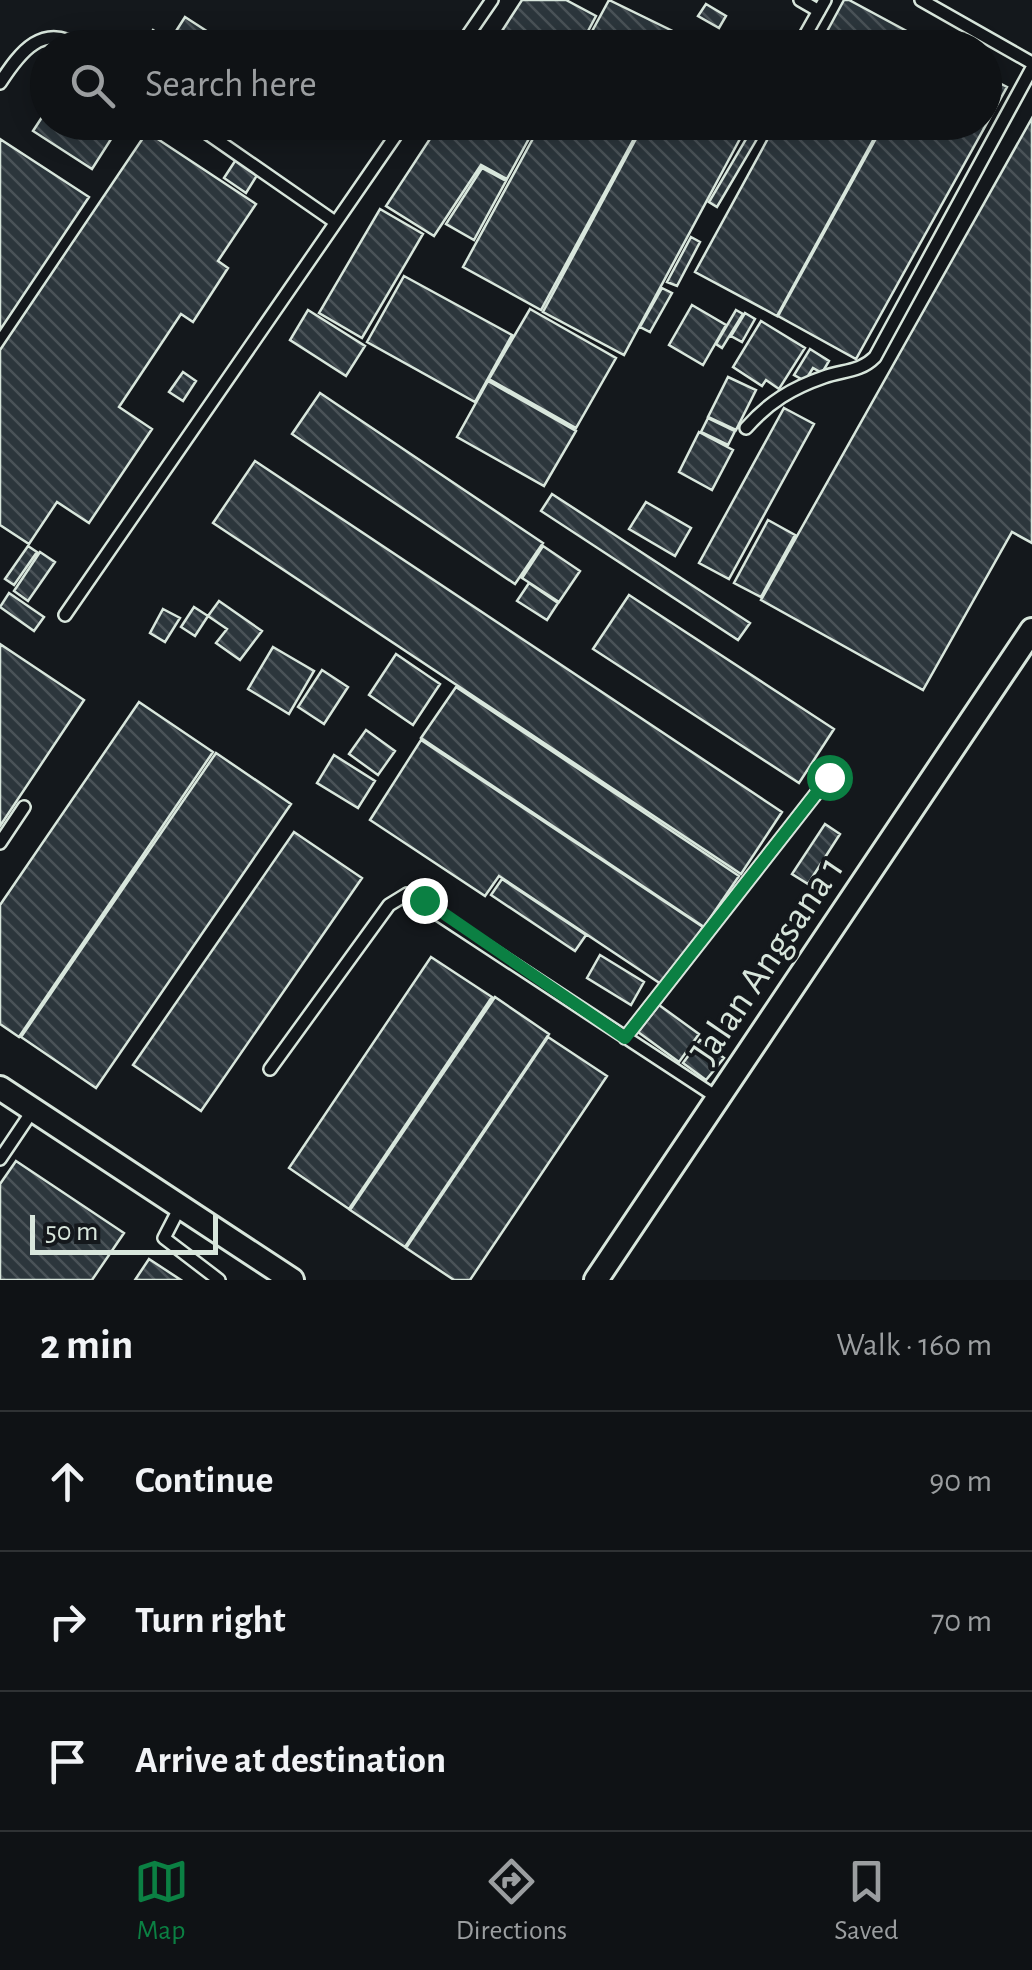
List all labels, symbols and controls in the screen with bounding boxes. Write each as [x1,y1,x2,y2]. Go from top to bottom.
search box [30,30,1002,140]
icon: search [65,58,120,113]
text: Search here [145,66,317,104]
route start [807,755,853,801]
street label: Jalan Angsana 1 [684,849,851,1071]
route end [402,878,448,924]
scale bar [30,1210,218,1254]
text: 50 m [45,1218,99,1246]
text: 2 min [40,1324,133,1366]
text: Walk · 160 m [836,1329,992,1361]
icon: ahead [40,1454,95,1509]
text: Continue [135,1462,273,1500]
text: 90 m [929,1465,992,1497]
icon: right [40,1594,95,1649]
text: Turn right [135,1602,285,1640]
text: 70 m [931,1605,992,1637]
icon: arrive [40,1734,95,1789]
text: Arrive at destination [135,1742,446,1780]
tab: Map [134,1854,189,1948]
tab: Directions [456,1854,567,1948]
tab: Saved [834,1854,898,1948]

